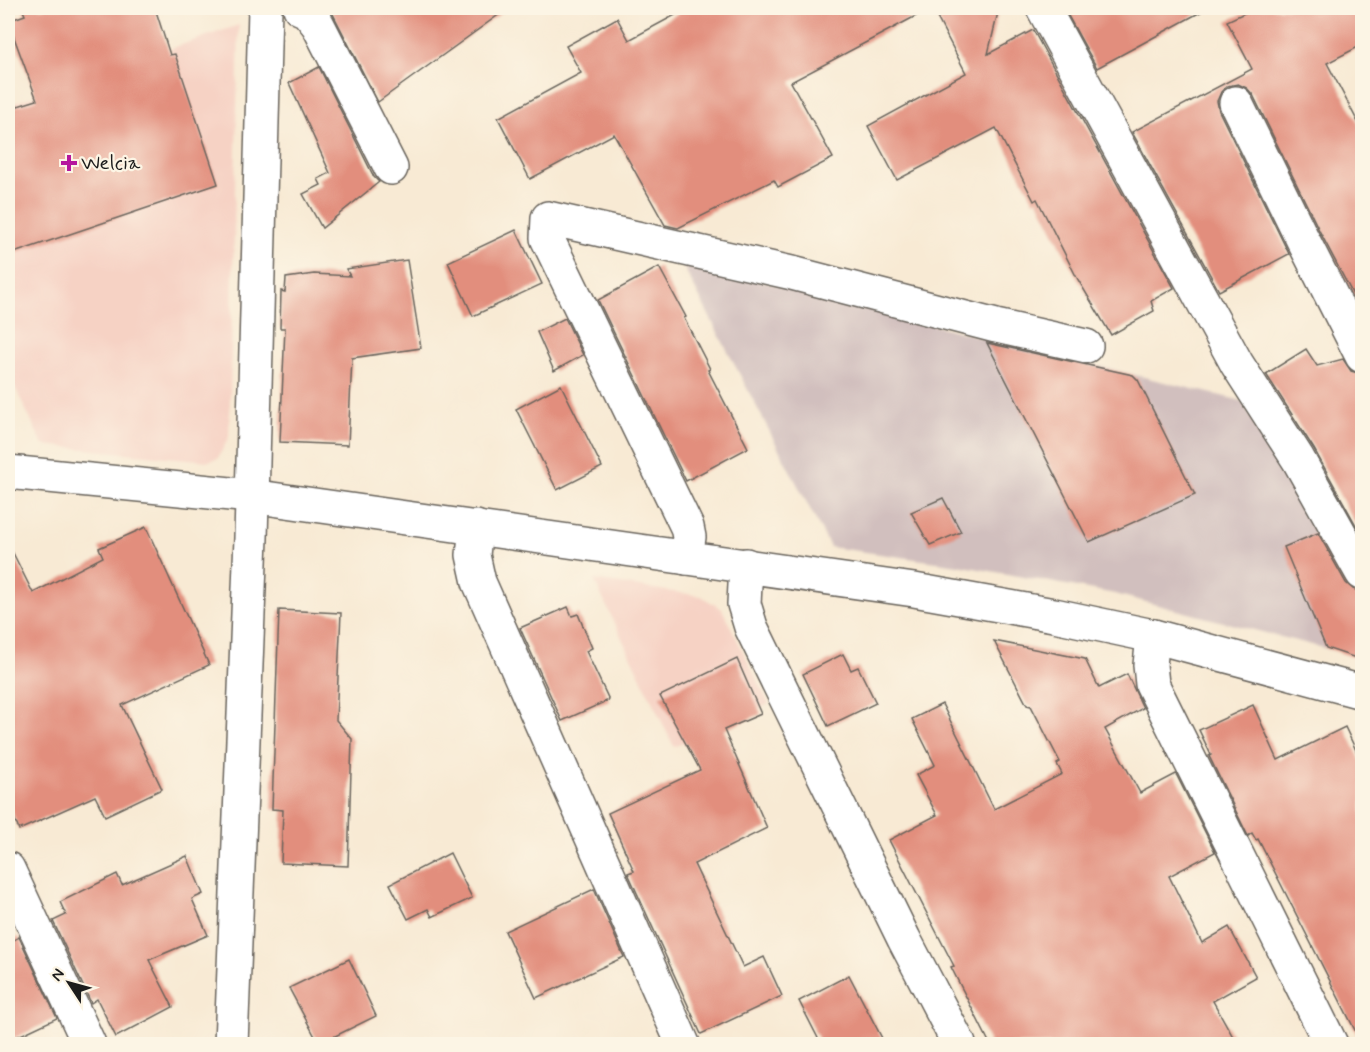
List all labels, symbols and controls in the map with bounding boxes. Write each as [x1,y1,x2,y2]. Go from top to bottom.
place label: Welcia [81,149,141,177]
marker: Welcia [62,156,76,170]
north arrow [39,953,99,1013]
text: N [46,965,70,986]

